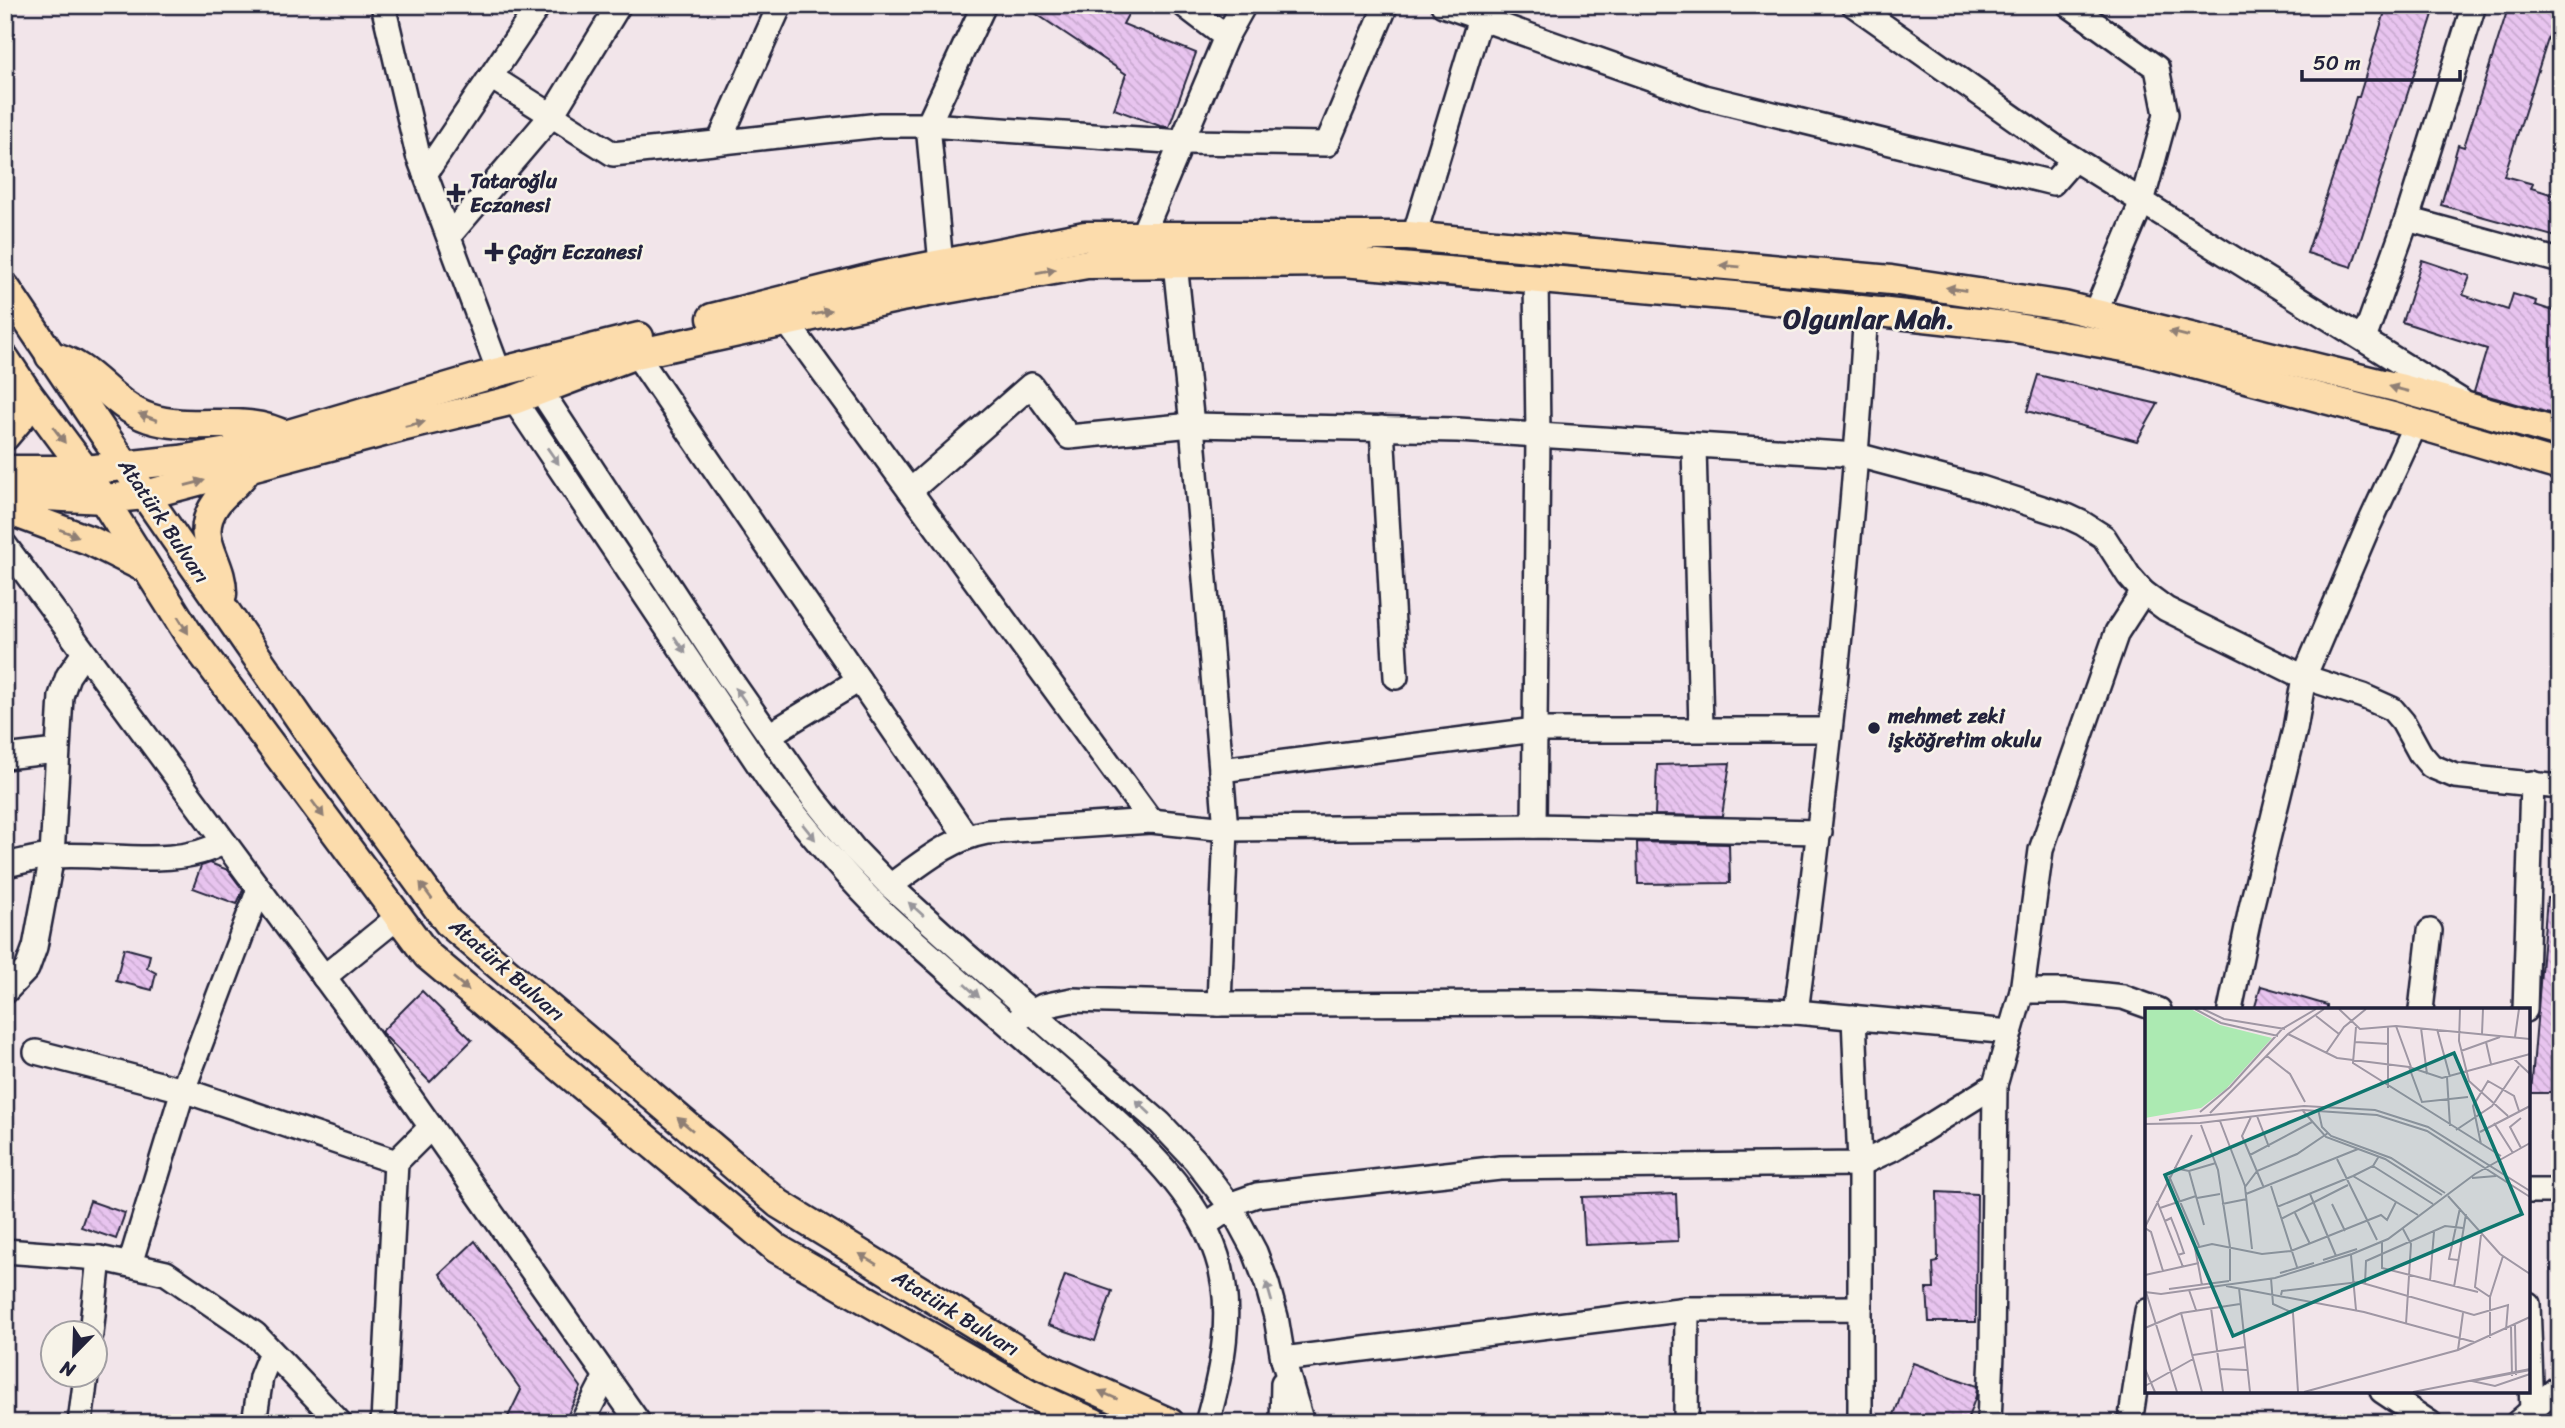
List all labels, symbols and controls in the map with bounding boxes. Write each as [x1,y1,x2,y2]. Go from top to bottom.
scale bar [2302,38,2460,82]
text: 50 m [2313,44,2361,82]
place label: Tataroğlu Eczanesi [470,162,558,224]
marker: Tataroğlu Eczanesi [448,185,464,201]
place label: Çağrı Eczanesi [507,233,644,271]
marker: Çağrı Eczanesi [486,244,502,260]
one-way arrow [1718,260,1740,271]
one-way arrow [1035,265,1057,276]
one-way arrow [1945,284,1967,295]
district label: Olgunlar Mah. [1783,294,1955,343]
one-way arrow [811,308,833,319]
one-way arrow [2168,328,2190,339]
one-way arrow [2388,383,2410,394]
one-way arrow [137,411,158,422]
one-way arrow [404,418,426,429]
one-way arrow [52,425,66,444]
one-way arrow [546,447,559,466]
street label: Atatürk Bulvarı [107,450,220,592]
one-way arrow [185,477,206,487]
one-way arrow [59,527,80,538]
one-way arrow [177,615,190,635]
one-way arrow [673,636,686,655]
one-way arrow [735,686,748,706]
place label: mehmet zeki işköğretim okulu [1887,697,2042,759]
marker: mehmet zeki işköğretim okulu [1866,720,1882,736]
one-way arrow [310,799,325,817]
one-way arrow [801,824,816,841]
one-way arrow [419,882,433,900]
one-way arrow [907,901,925,917]
street label: Atatürk Bulvarı [439,908,574,1032]
one-way arrow [452,976,470,991]
one-way arrow [963,983,981,999]
inset map [2145,1008,2530,1393]
one-way arrow [1134,1099,1152,1115]
one-way arrow [677,1117,694,1132]
one-way arrow [859,1252,878,1265]
street label: Atatürk Bulvarı [884,1258,1027,1367]
one-way arrow [1264,1282,1274,1303]
north arrow [38,1320,108,1390]
text: N [54,1351,81,1387]
one-way arrow [1098,1389,1118,1401]

